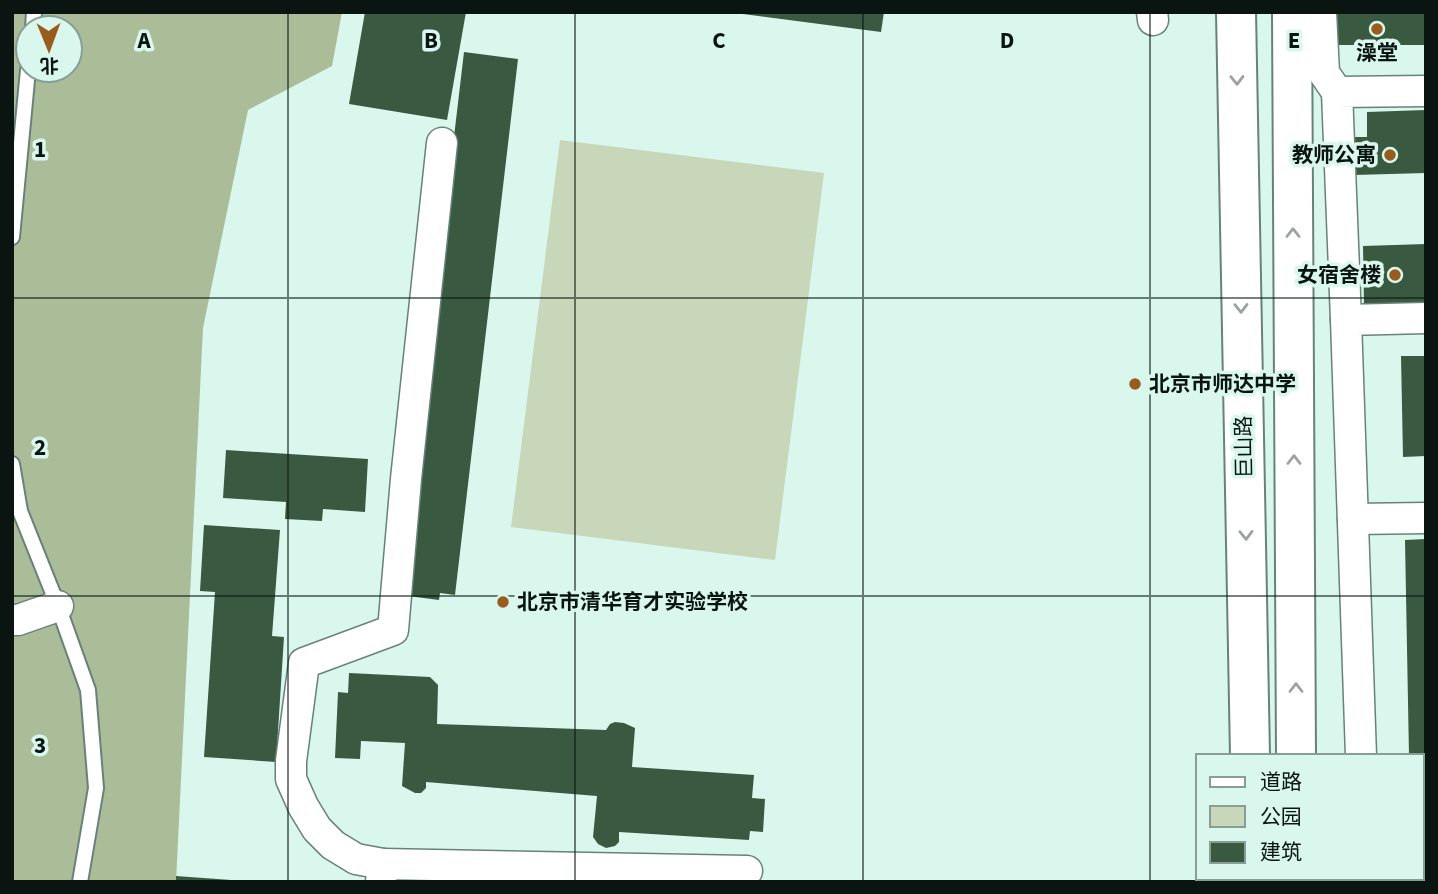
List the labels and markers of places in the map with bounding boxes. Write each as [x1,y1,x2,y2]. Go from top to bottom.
marker: 澡堂 [1369,21,1385,37]
place label: 澡堂 [1356,38,1398,68]
place label: 教师公寓 [1292,140,1376,170]
marker: 教师公寓 [1382,147,1398,163]
place label: 女宿舍楼 [1297,260,1381,290]
marker: 女宿舍楼 [1387,267,1403,283]
place label: 北京市师达中学 [1149,369,1296,399]
marker: 北京市师达中学 [1127,376,1143,392]
place label: 北京市清华育才实验学校 [517,587,748,617]
marker: 北京市清华育才实验学校 [495,594,511,610]

